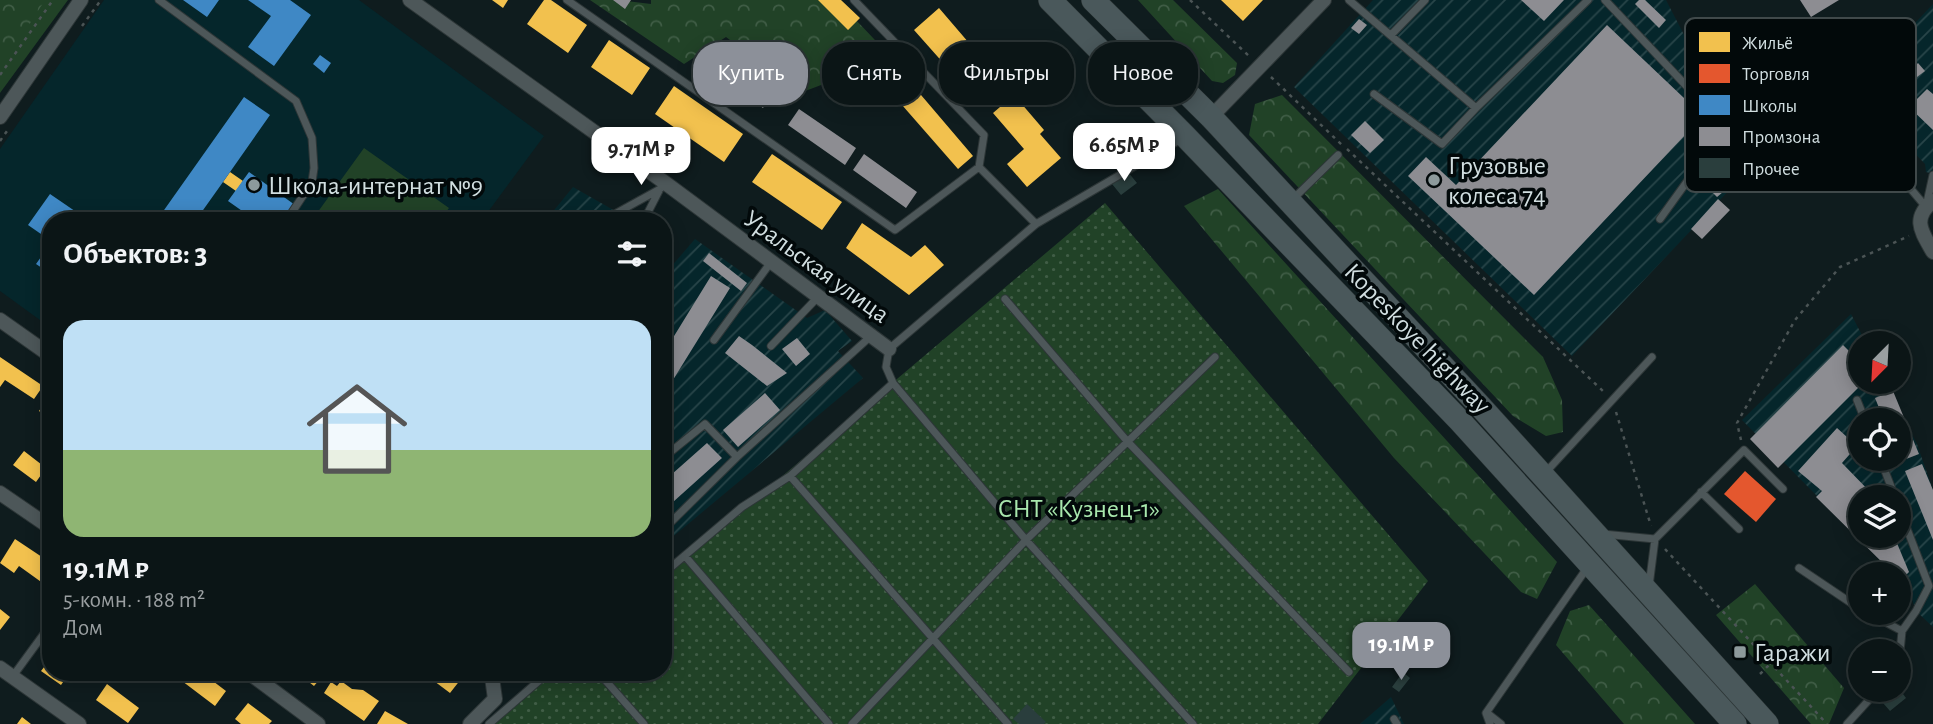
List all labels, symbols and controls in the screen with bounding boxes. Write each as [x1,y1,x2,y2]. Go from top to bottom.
legend [1685,18,1916,192]
text: Жильё [1742,34,1793,53]
chip: Купить [693,42,808,105]
chip: Снять [822,42,925,105]
chip: Фильтры [939,42,1074,105]
chip: Новое [1088,42,1198,105]
text: Торговля [1742,65,1810,84]
text: Школы [1742,97,1797,116]
pin: 6.65M ₽ [1059,124,1189,183]
pin: 9.71M ₽ [576,128,706,187]
text: Промзона [1742,128,1821,147]
text: 6.65M ₽ [1089,134,1159,157]
text: 9.71M ₽ [607,138,675,161]
place label: Грузовые колеса 74 [1448,153,1546,209]
text: Прочее [1742,160,1800,179]
marker: Грузовые колеса 74 [1426,172,1442,188]
place label: Школа-интернат №9 [268,173,483,199]
marker: Школа-интернат №9 [246,177,262,193]
street label: Уральская улица [739,205,894,328]
icon: filters [613,235,651,273]
text: Объектов: 3 [63,239,207,269]
street label: Kopeskoye highway [1339,259,1495,419]
north arrow [1848,331,1911,394]
map controls [1848,331,1911,702]
icon: home [294,366,420,492]
button: locate [1848,408,1911,471]
button: layers [1848,485,1911,548]
park label: СНТ «Кузнец-1» [998,496,1160,522]
text: 19.1M ₽ [63,554,148,584]
button: + [1848,562,1911,625]
text: 5-комн. · 188 m² [63,589,205,612]
text: Дом [63,617,103,640]
pin: 19.1M ₽ [1336,622,1466,682]
text: 19.1M ₽ [1368,633,1434,656]
button: − [1848,639,1911,702]
place label: Гаражи [1754,640,1831,666]
marker: Гаражи [1732,644,1748,660]

